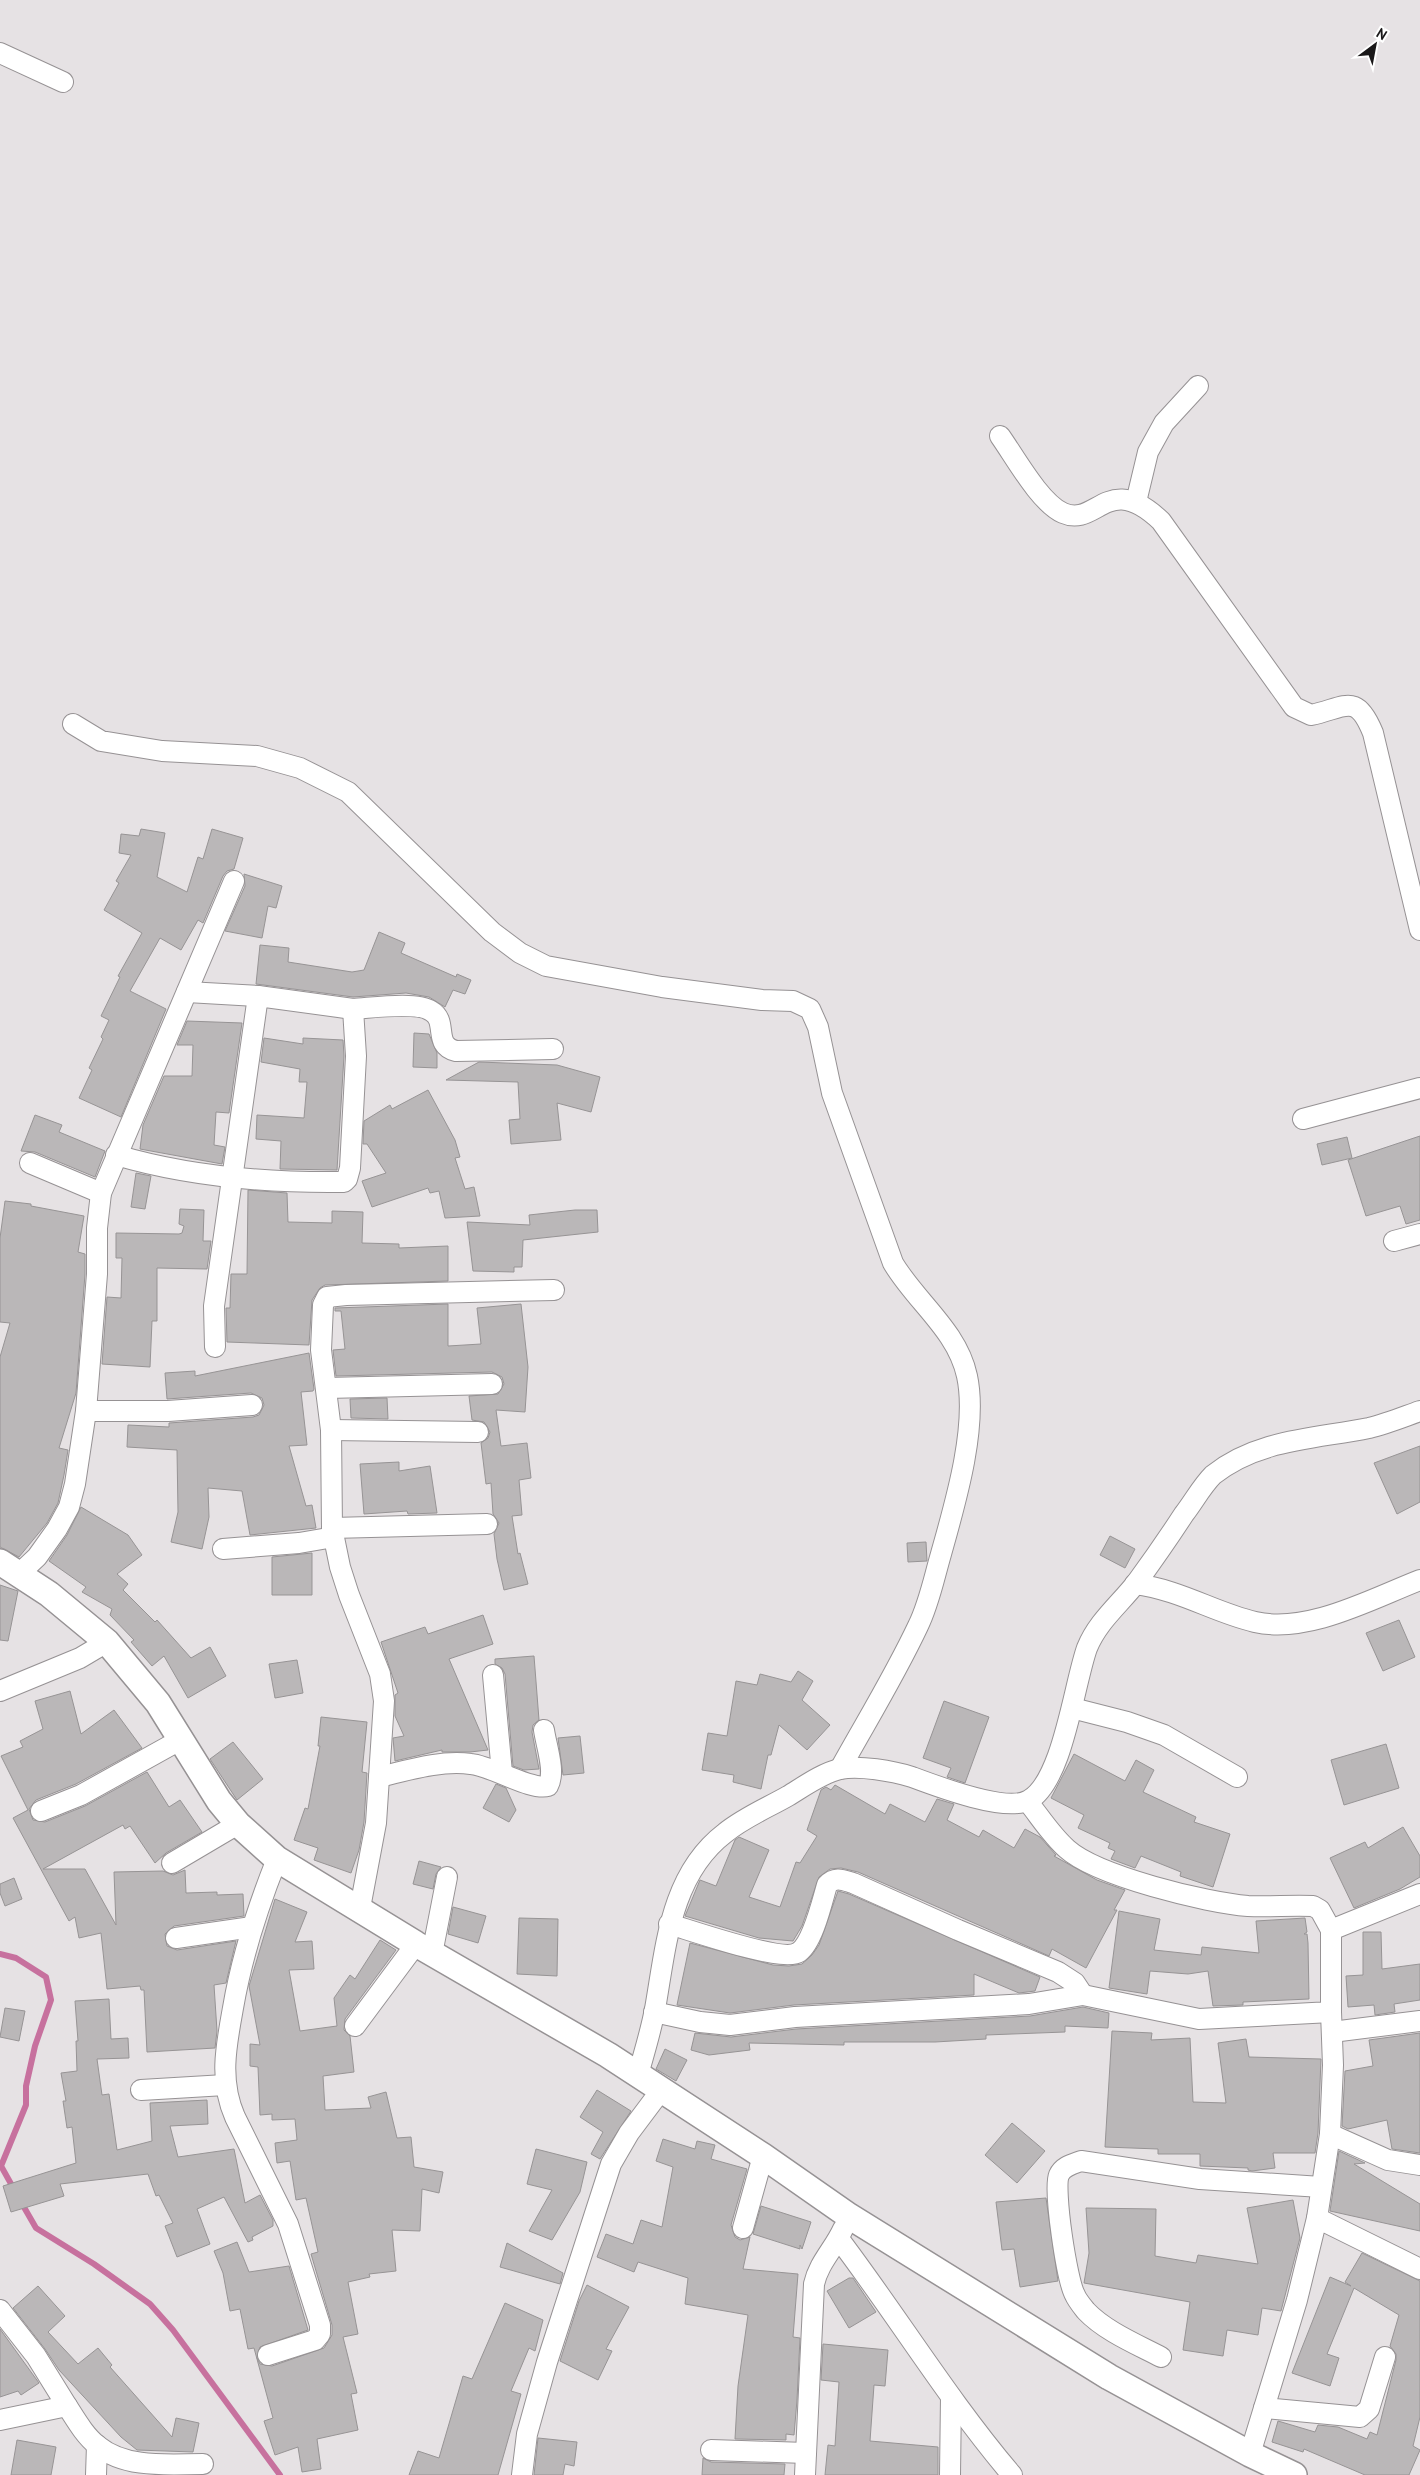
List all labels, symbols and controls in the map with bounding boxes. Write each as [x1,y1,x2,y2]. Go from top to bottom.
north arrow [1350,20,1400,70]
text: N [1373,24,1391,44]

